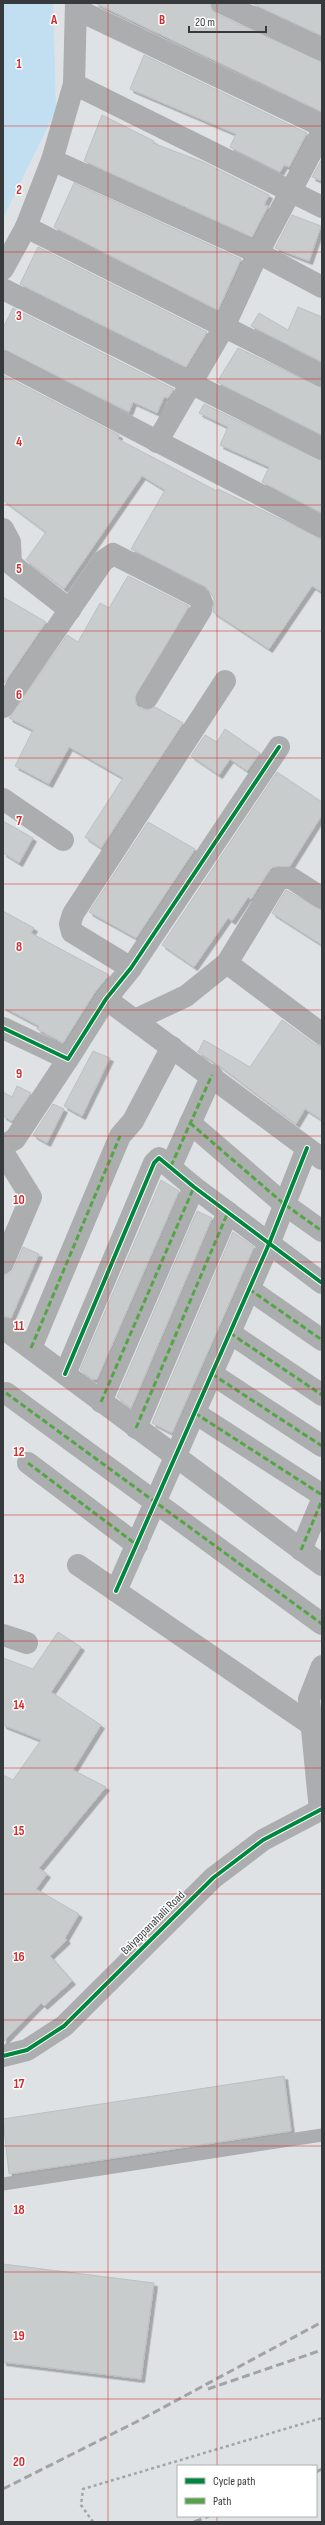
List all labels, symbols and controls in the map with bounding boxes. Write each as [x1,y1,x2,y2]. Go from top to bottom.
scale bar [189,8,266,34]
text: A [50,12,58,28]
text: B [159,12,165,28]
text: 20 m [195,15,215,30]
text: 1 [16,56,22,72]
text: 2 [16,182,22,198]
text: 3 [16,308,22,324]
text: 4 [16,434,22,450]
text: 5 [16,561,22,577]
text: 6 [16,687,22,703]
text: 7 [16,813,22,829]
text: 8 [16,939,22,955]
text: 9 [16,1066,22,1082]
text: 10 [13,1192,25,1208]
text: 11 [14,1318,24,1334]
text: 12 [14,1444,25,1460]
text: 13 [14,1571,25,1587]
text: 14 [13,1697,25,1713]
text: 15 [14,1823,25,1839]
street label: Baiyappanahalli Road [118,1888,188,1958]
text: 16 [13,1949,25,1965]
text: 17 [14,2076,25,2092]
text: 18 [13,2202,25,2218]
text: 19 [13,2328,25,2344]
text: 20 [13,2454,25,2470]
legend [177,2465,317,2517]
text: Cycle path [213,2474,255,2489]
text: Path [213,2494,231,2509]

